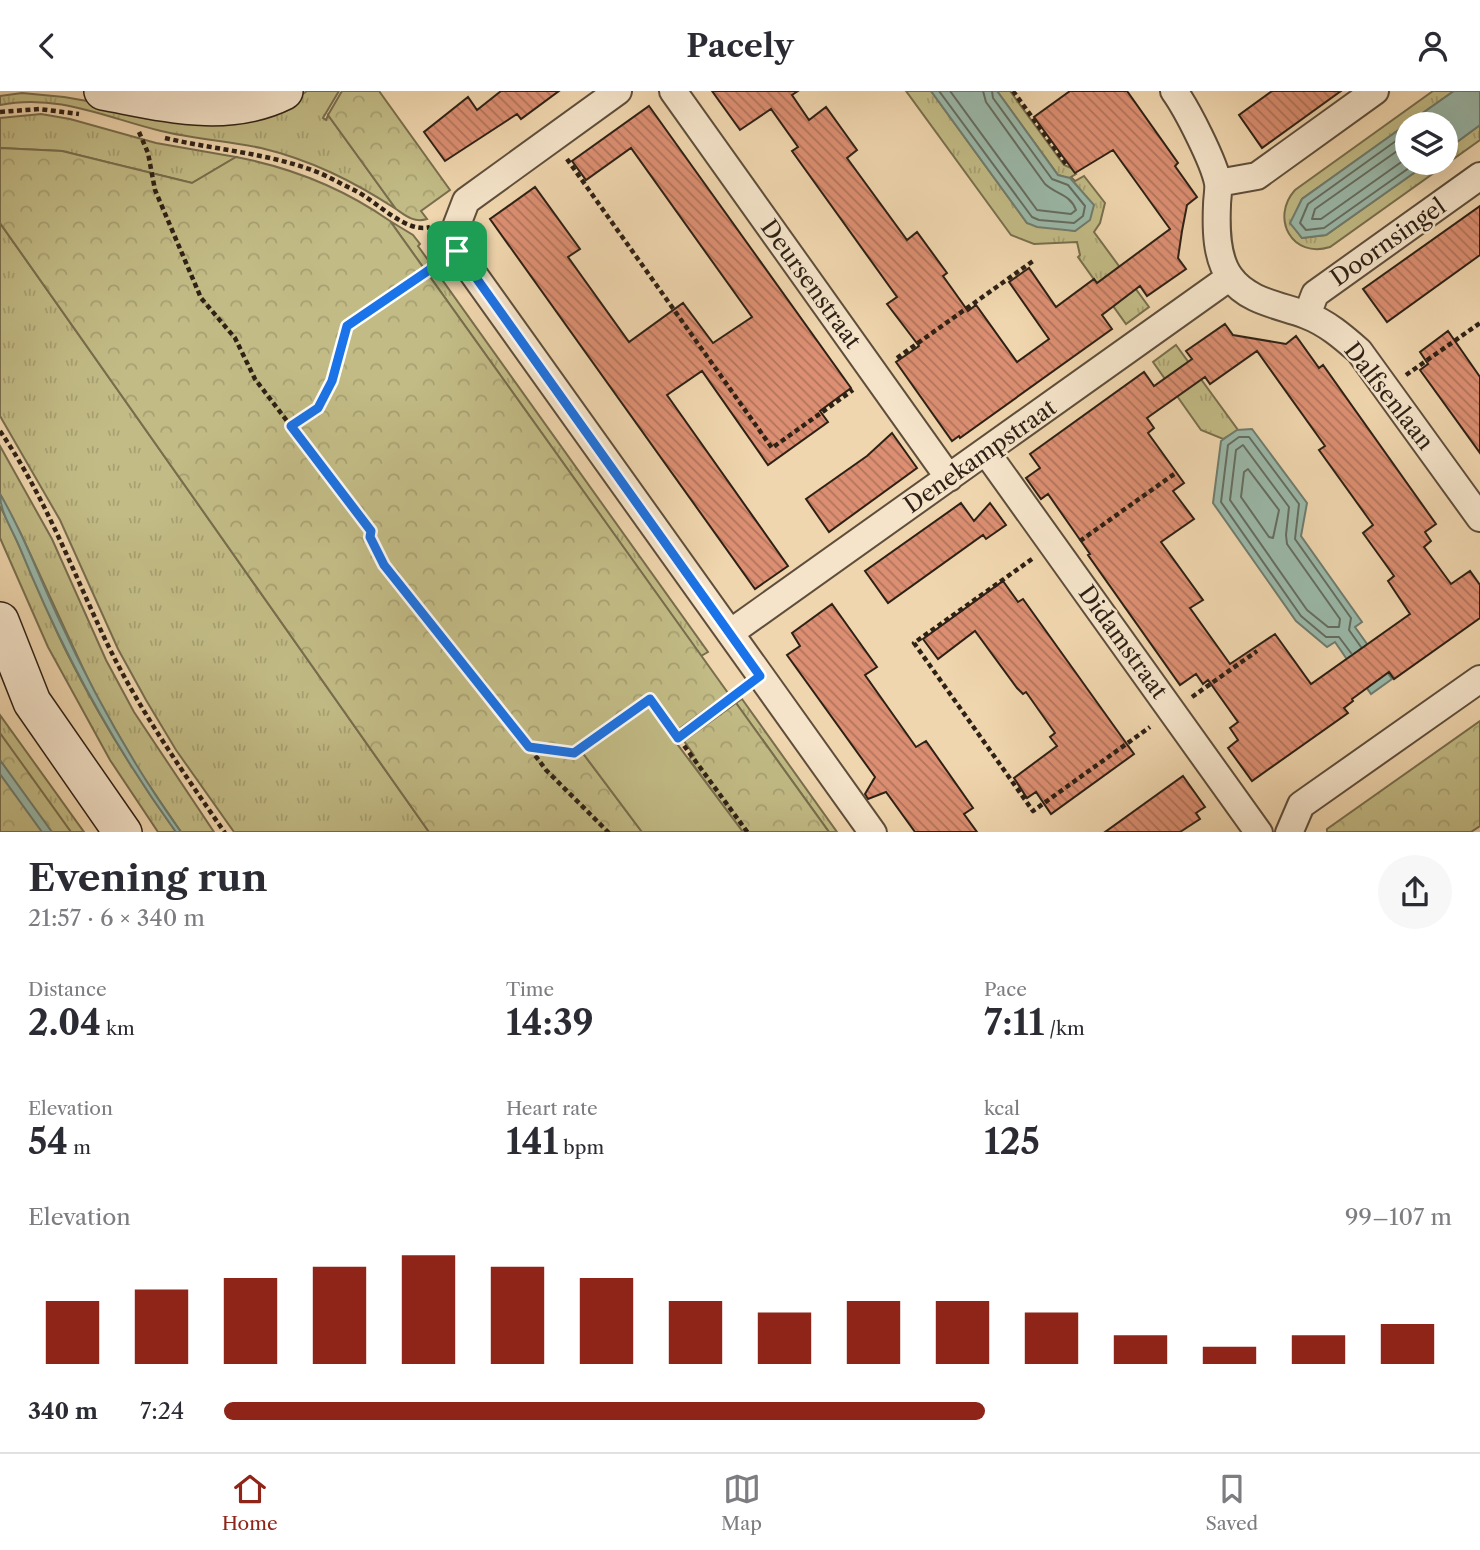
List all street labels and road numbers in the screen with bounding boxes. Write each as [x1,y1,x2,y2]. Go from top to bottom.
street label: Doornsingel [1325,192,1451,292]
street label: Deursenstraat [755,214,867,354]
street label: Dalfsenlaan [1338,337,1440,455]
street label: Denekampstraat [899,393,1061,519]
street label: Didamstraat [1073,580,1173,704]

